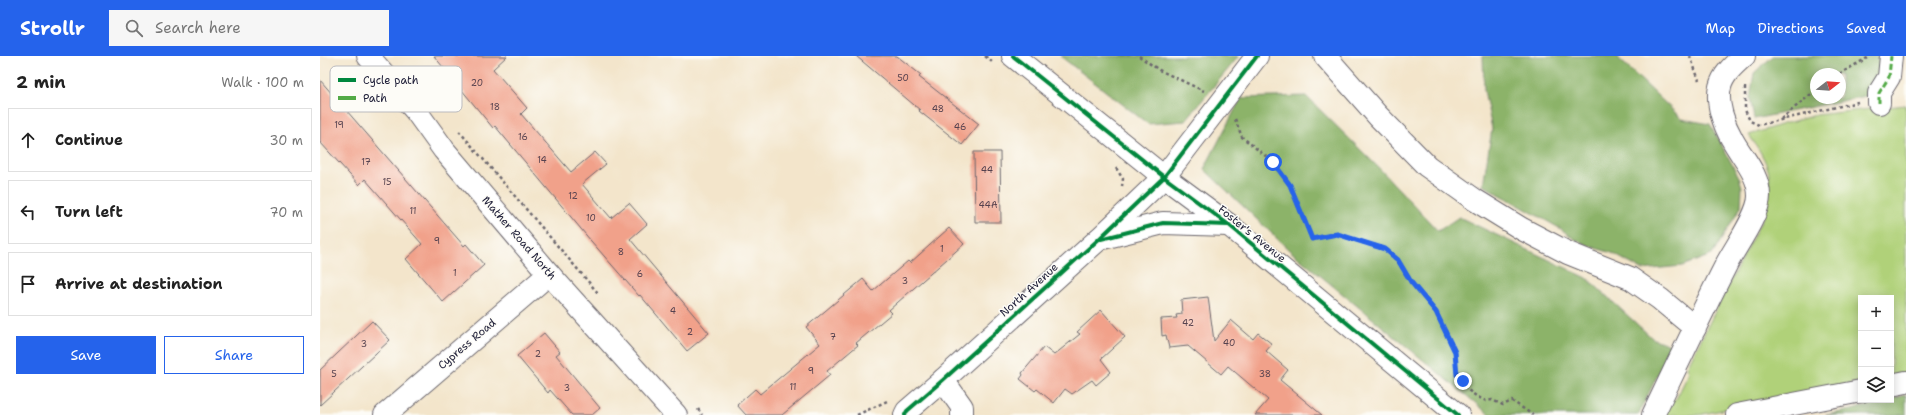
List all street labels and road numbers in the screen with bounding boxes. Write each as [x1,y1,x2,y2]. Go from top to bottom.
street label: Mather Road North [479,193,560,283]
street label: Foster's Avenue [1215,202,1289,266]
street label: North Avenue [997,260,1061,320]
street label: Cypress Road [435,315,499,373]

